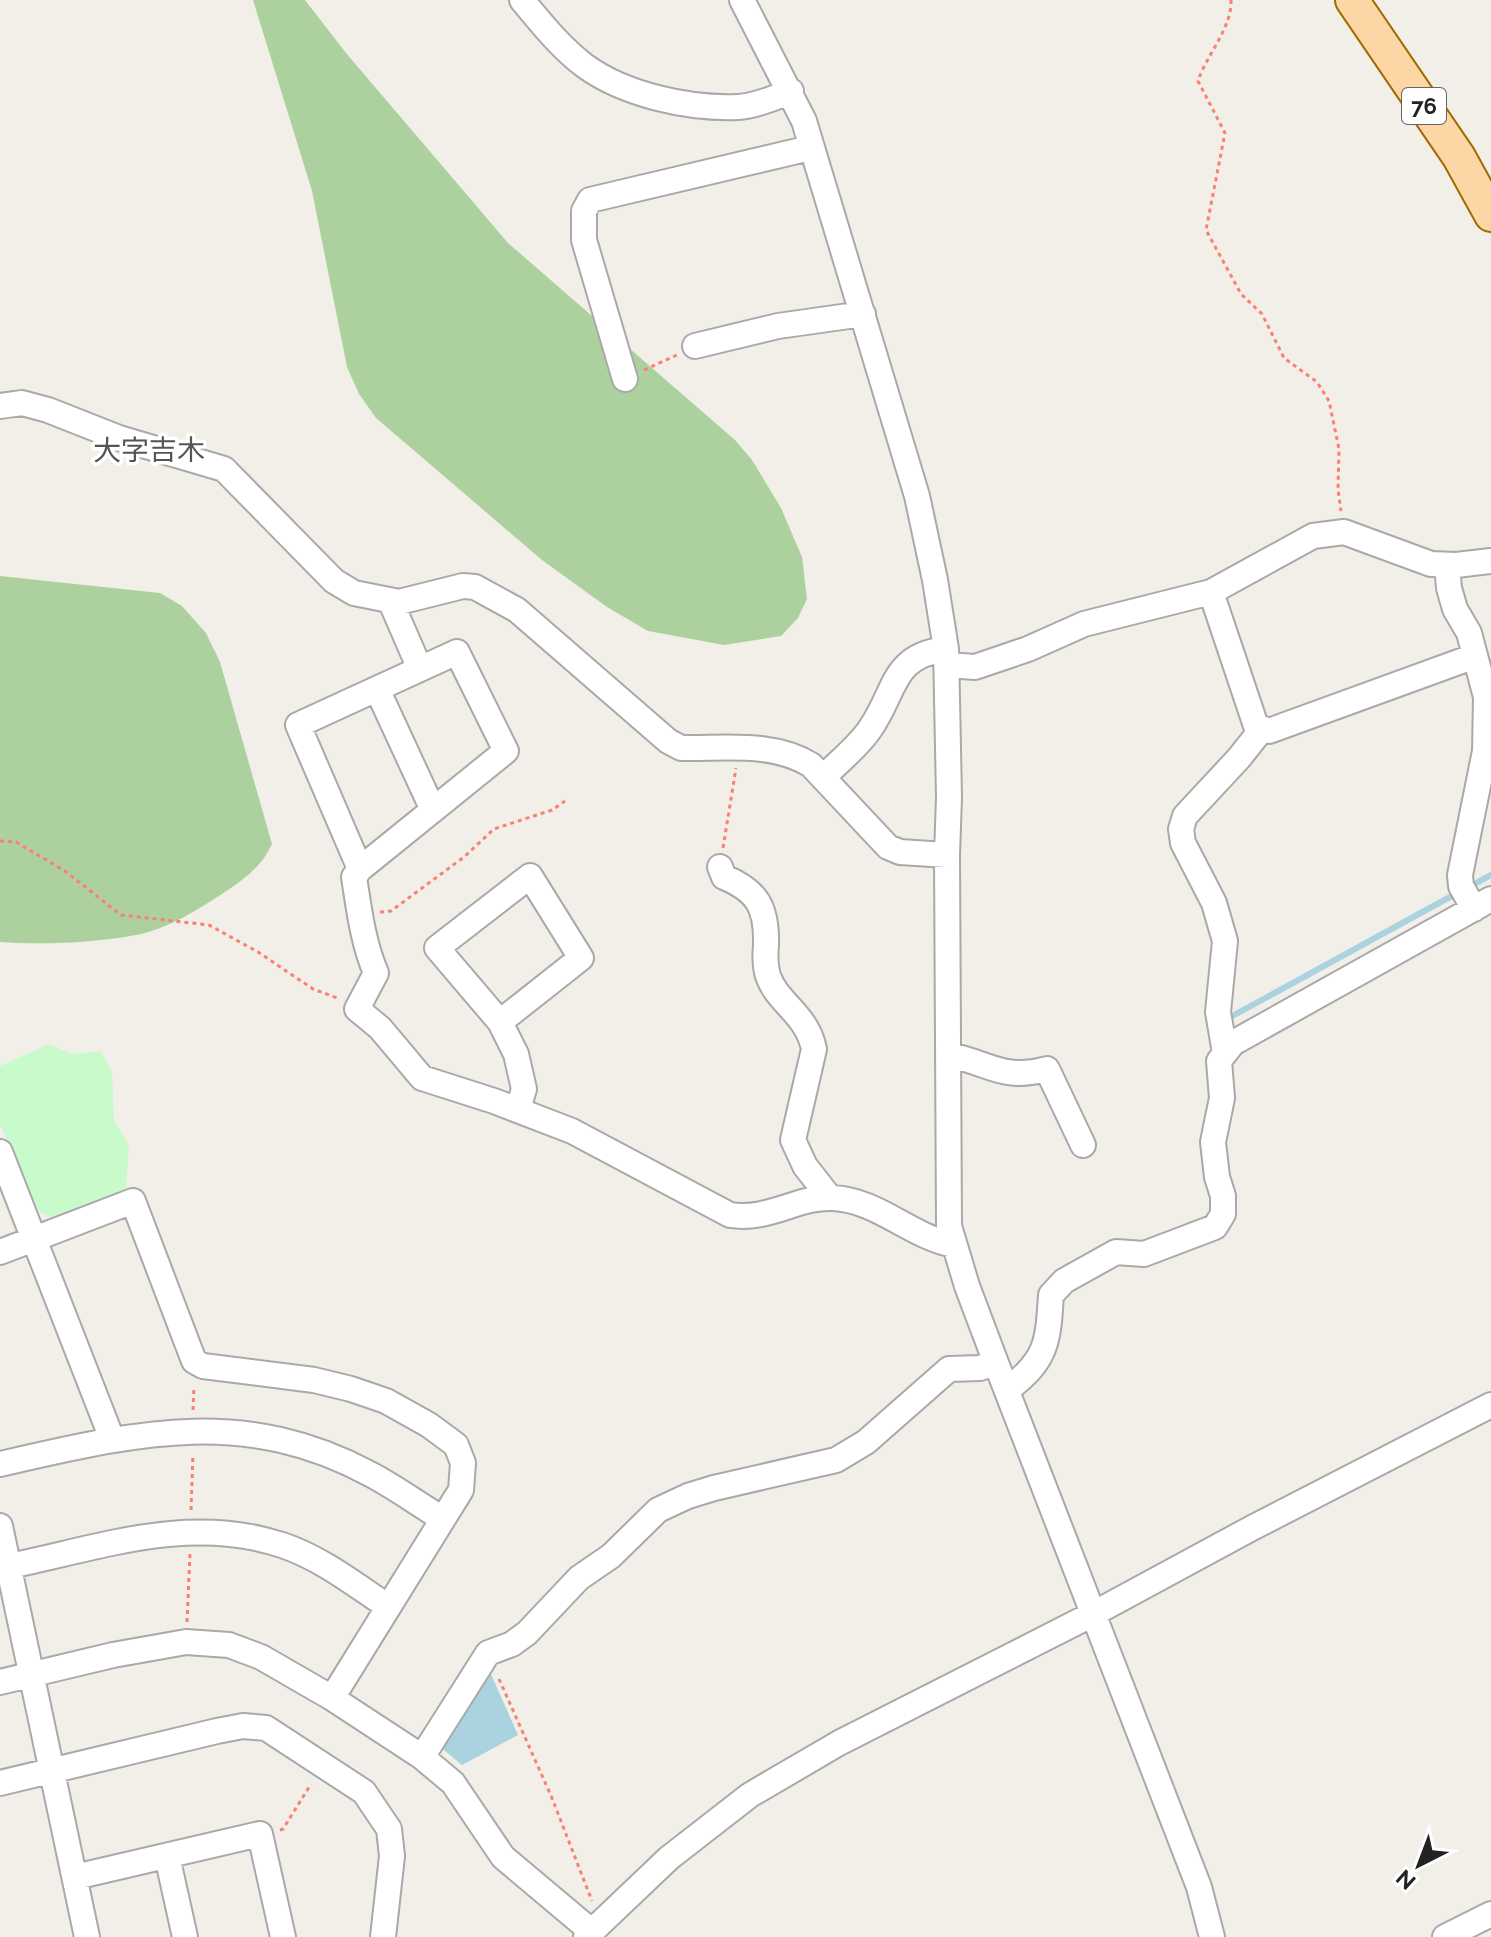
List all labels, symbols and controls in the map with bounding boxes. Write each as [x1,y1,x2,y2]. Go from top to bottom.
road number: 76 [1402,88,1446,124]
district label: 大字吉木 [93,434,205,467]
north arrow [1379,1825,1459,1905]
text: N [1391,1865,1421,1895]

